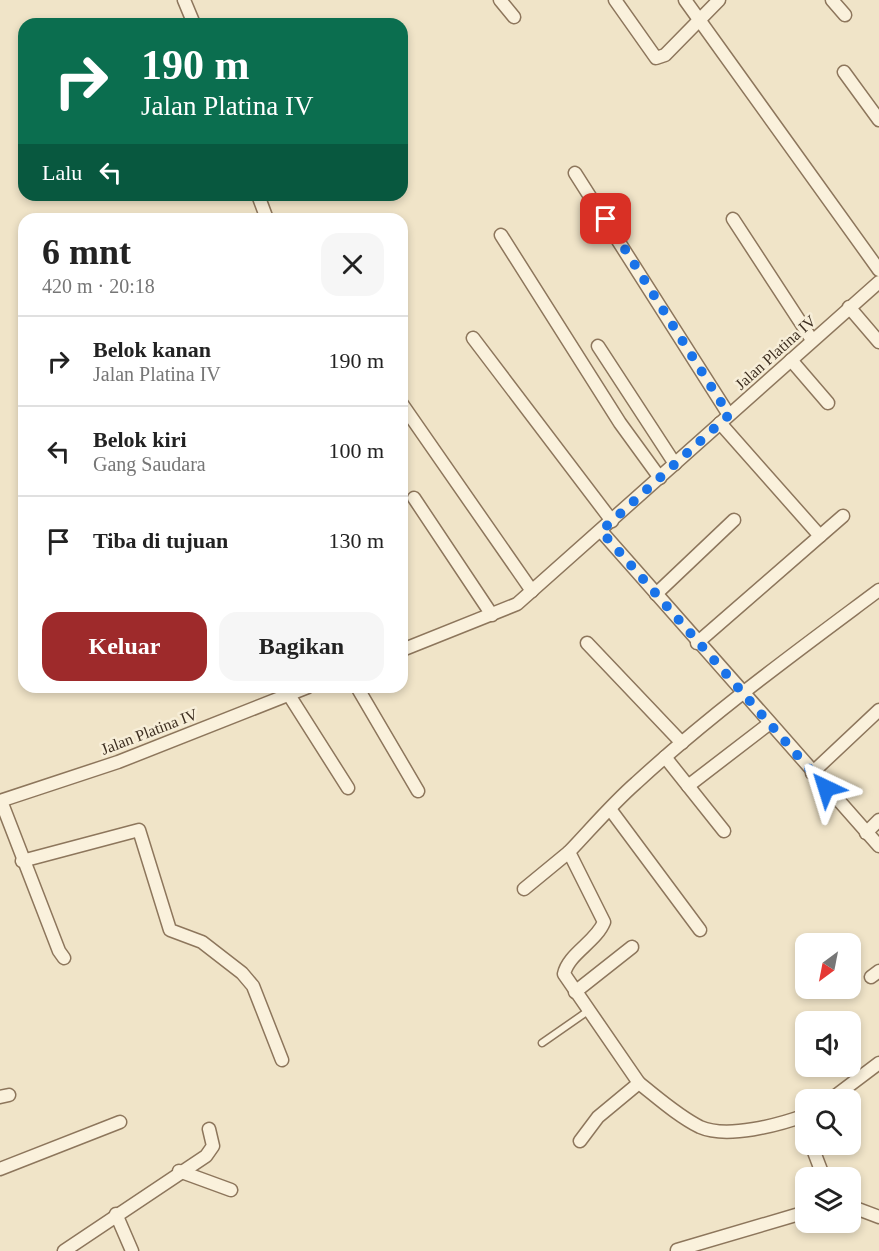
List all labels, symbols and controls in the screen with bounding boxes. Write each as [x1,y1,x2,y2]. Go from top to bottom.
icon: right [42,42,120,120]
text: 190 m [141,42,250,88]
text: Jalan Platina IV [141,91,313,121]
icon: left [94,156,127,189]
text: Lalu [42,160,82,185]
pin [580,193,631,244]
icon: arrive [589,202,622,235]
text: 6 mnt [42,232,131,272]
button: close [321,233,384,296]
text: 420 m · 20:18 [42,275,155,297]
street label: Jalan Platina IV [732,312,819,393]
text: Belok kanan [93,337,211,362]
icon: right [42,345,75,378]
text: 190 m [328,348,384,373]
text: Jalan Platina IV [93,363,221,385]
text: Belok kiri [93,427,187,452]
icon: left [42,435,75,468]
text: 100 m [328,438,384,463]
text: Gang Saudara [93,453,206,475]
icon: arrive [42,525,75,558]
text: Tiba di tujuan [93,528,228,553]
text: 130 m [328,528,384,553]
button: Keluar [42,612,207,681]
button: Bagikan [219,612,384,681]
street label: Jalan Platina IV [98,705,200,758]
position arrow [794,756,858,820]
north arrow [795,933,861,999]
map controls [795,933,861,1233]
button: sound [795,1011,861,1077]
button: search [795,1089,861,1155]
button: layers [795,1167,861,1233]

